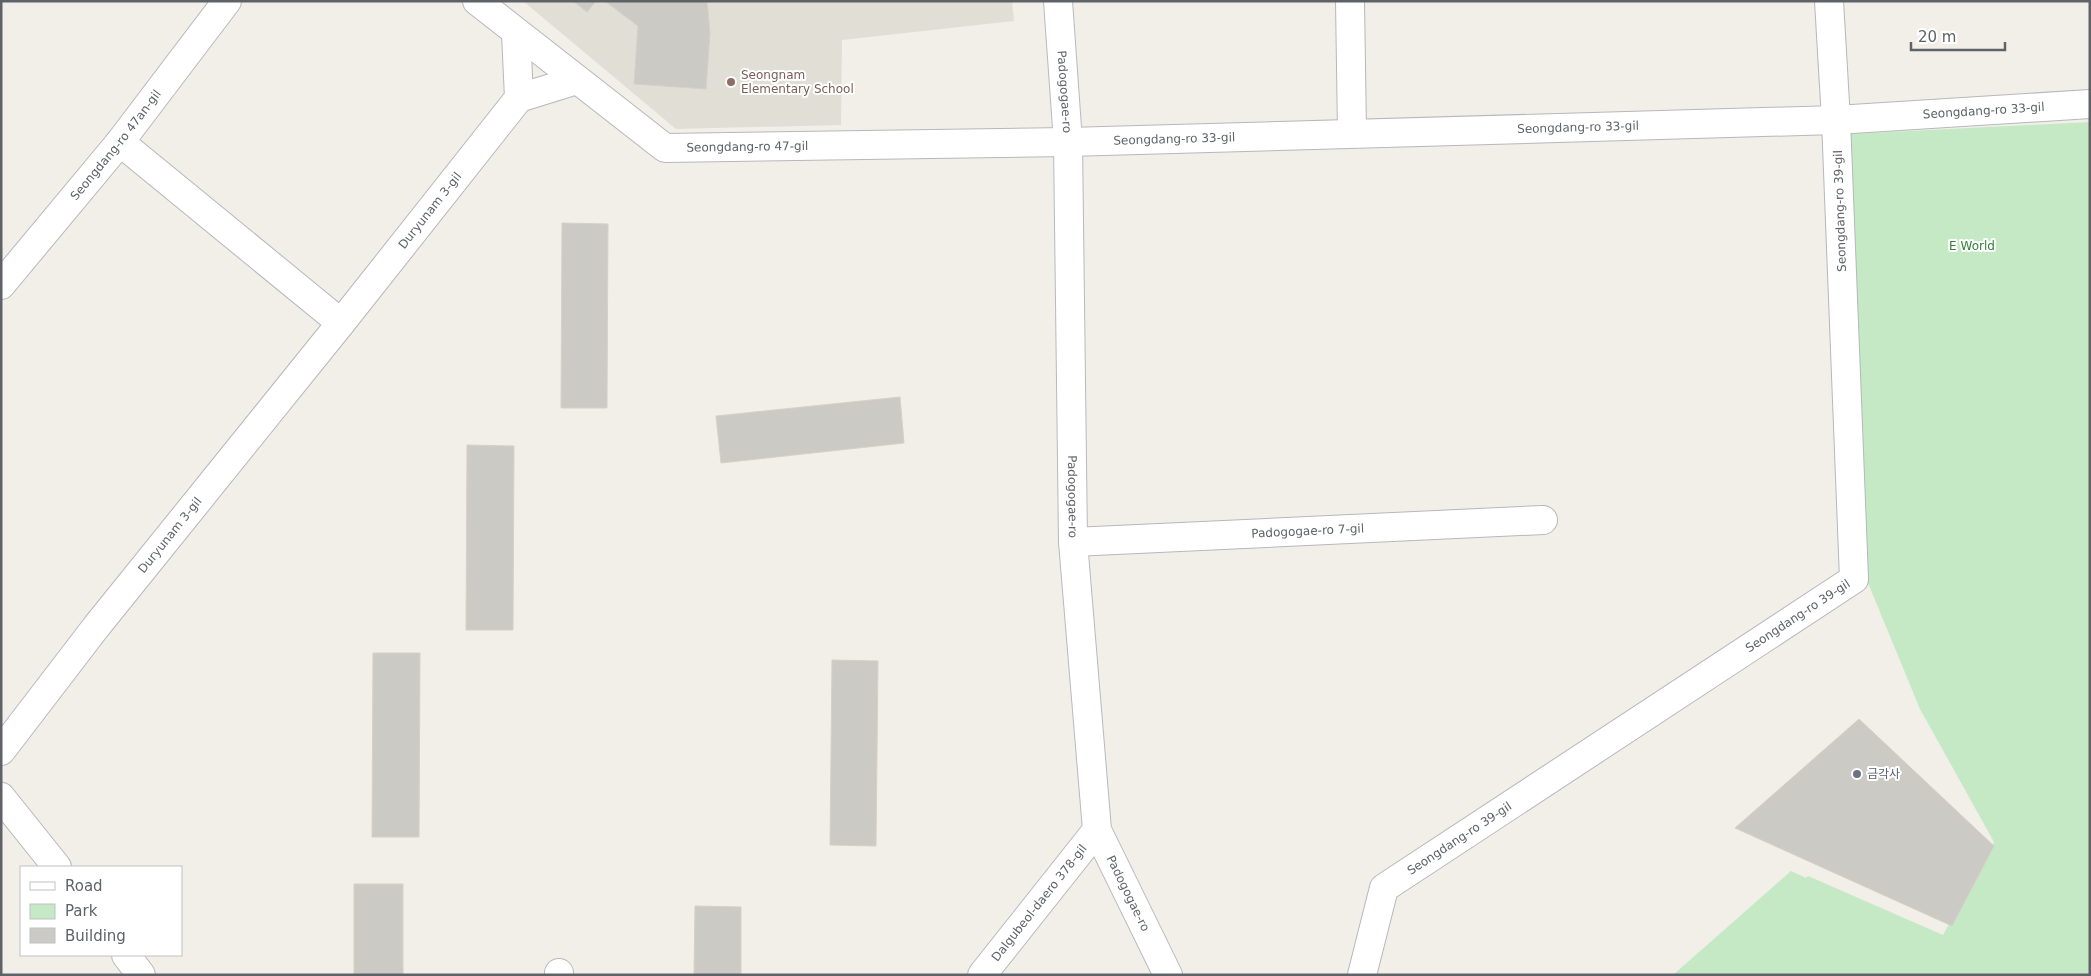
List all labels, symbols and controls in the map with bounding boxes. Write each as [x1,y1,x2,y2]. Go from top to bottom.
scale bar [1911,20,2005,52]
text: 20 m [1918,28,1956,46]
street label: Padogogae-ro [1055,50,1074,134]
place label: Seongnam Elementary School [741,68,854,96]
marker: Seongnam Elementary School [725,76,737,88]
street label: Seongdang-ro 47an-gil [68,87,164,203]
street label: Seongdang-ro 33-gil [1922,100,2045,122]
street label: Seongdang-ro 33-gil [1517,119,1639,136]
street label: Seongdang-ro 33-gil [1113,130,1235,148]
street label: Seongdang-ro 47-gil [686,139,808,155]
street label: Seongdang-ro 39-gil [1831,150,1849,272]
street label: Duryunam 3-gil [396,170,464,252]
park label: E World [1949,239,1995,253]
street label: Padogogae-ro [1065,455,1080,538]
street label: Duryunam 3-gil [135,495,205,576]
street label: Padogogae-ro 7-gil [1251,521,1364,541]
street label: Seongdang-ro 39-gil [1743,577,1853,655]
place label: 금각사 [1867,767,1900,781]
marker: 금각사 [1851,768,1863,780]
street label: Seongdang-ro 39-gil [1405,799,1514,878]
street label: Dalgubeol-daero 378-gil [989,842,1090,964]
street label: Padogogae-ro [1104,853,1153,934]
legend [20,866,182,956]
text: Road [65,877,103,895]
text: Park [65,902,98,920]
text: Building [65,927,126,945]

